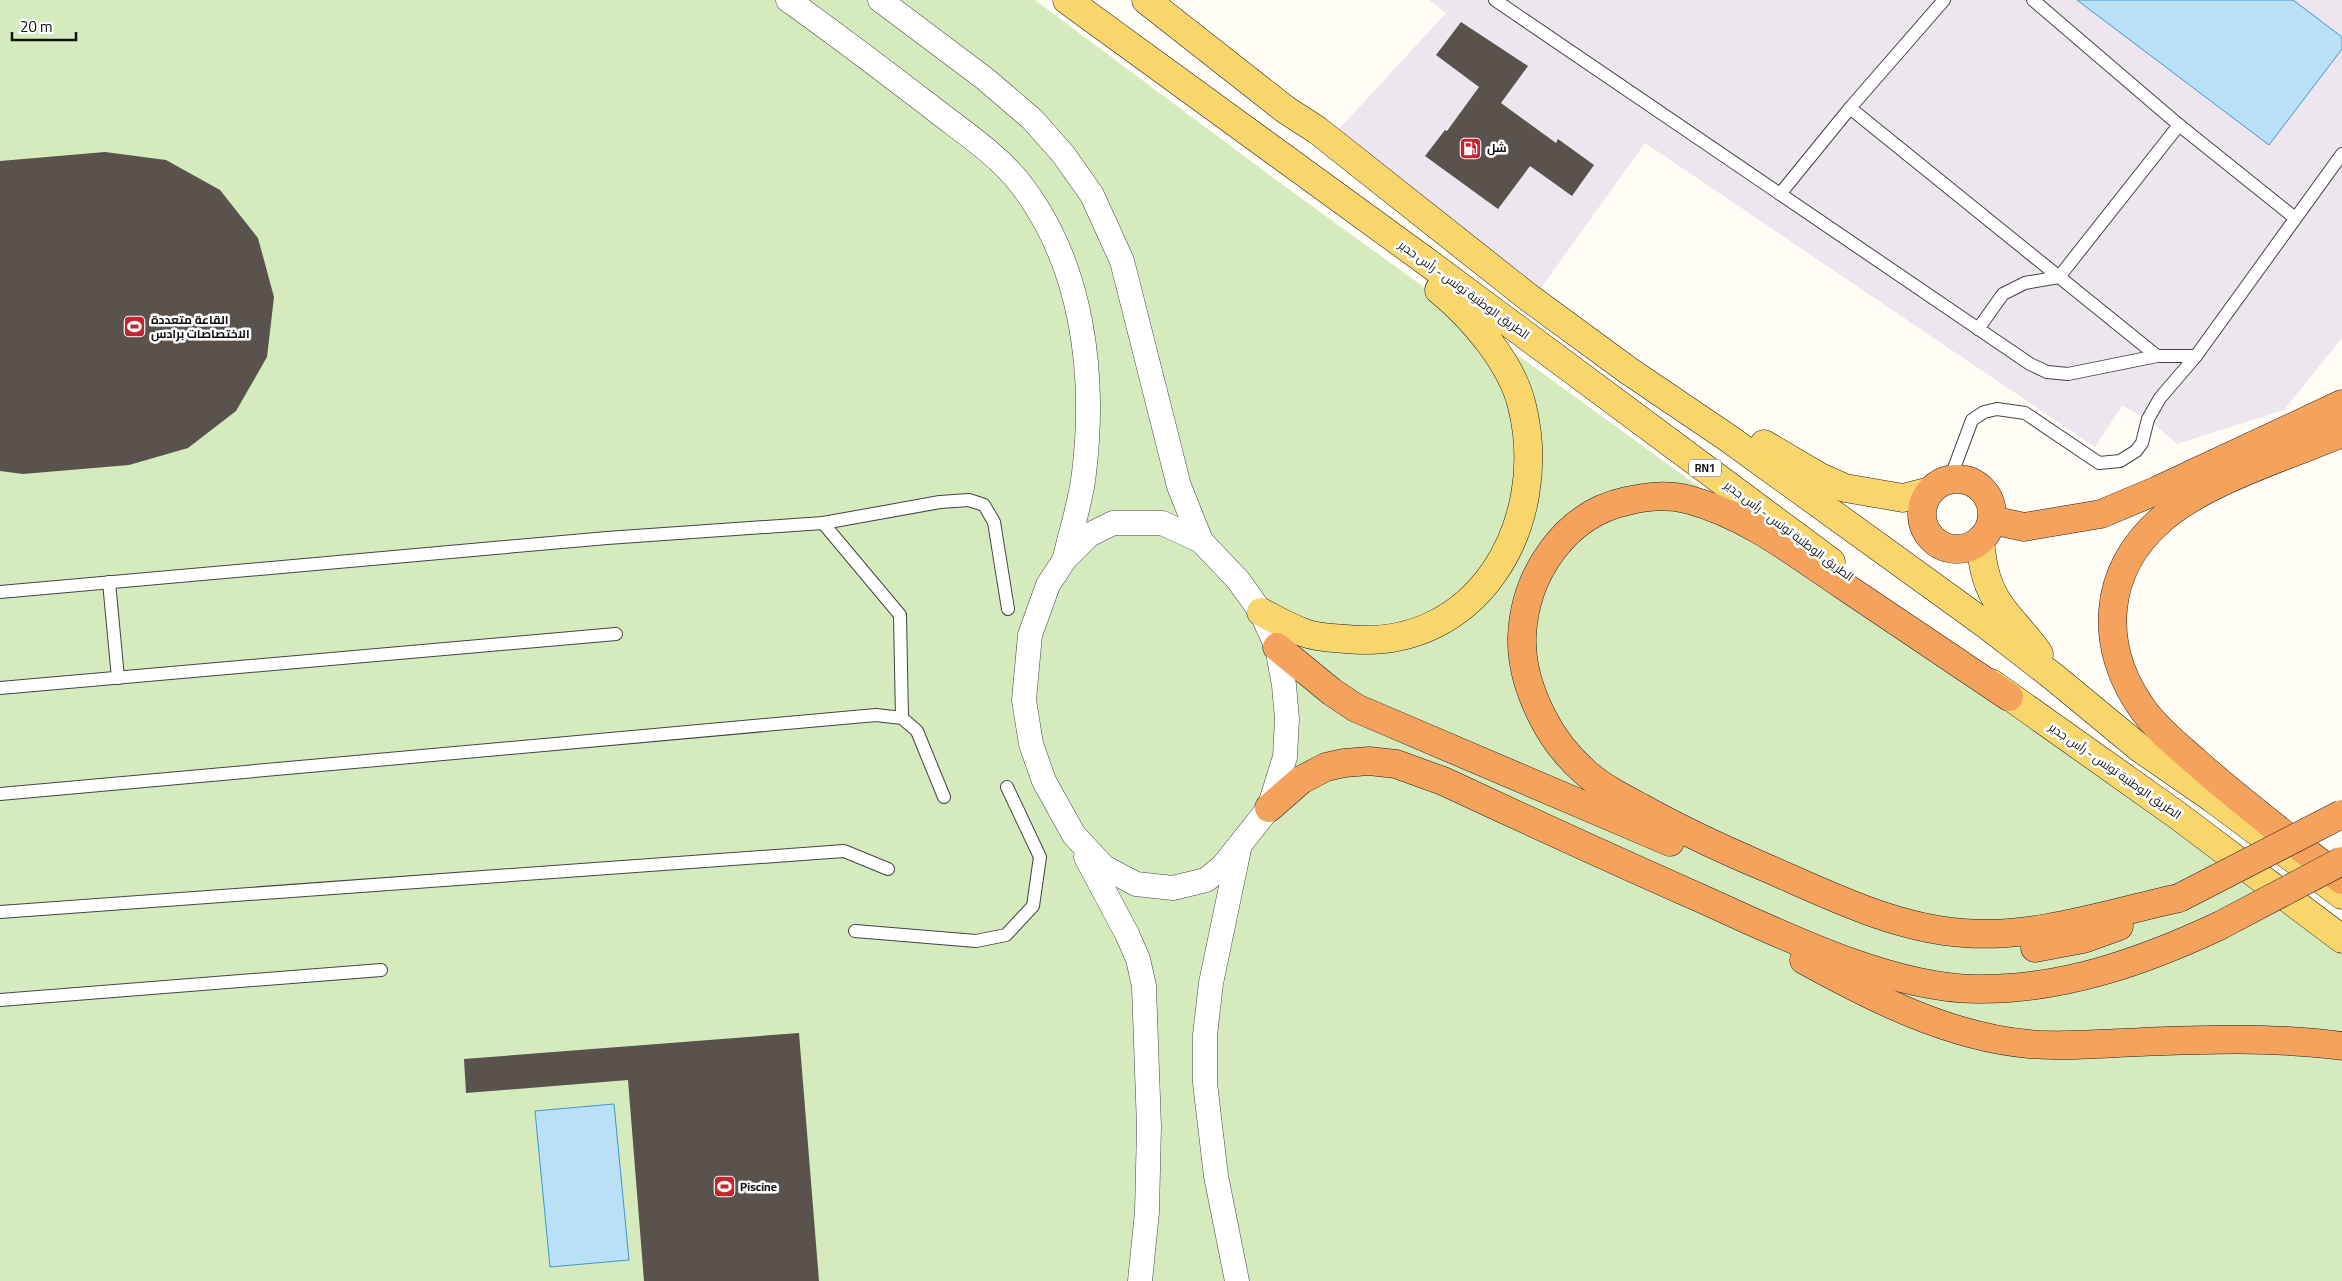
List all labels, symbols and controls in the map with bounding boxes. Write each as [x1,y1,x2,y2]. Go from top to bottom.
scale bar [12,10,76,42]
text: 20 m [20,12,53,41]
fuel station icon: شل [1459,136,1483,160]
place label: شل [1487,136,1507,159]
street label: الطريق الوطنية تونس - رأس جدير [1393,233,1535,345]
place label: القاعة متعددة الاختصاصات برادس [151,308,250,345]
sports icon: القاعة متعددة الاختصاصات برادس [123,315,147,339]
road number: RN1 [1689,459,1721,476]
street label: الطريق الوطنية تونس - رأس جدير [1719,473,1859,587]
street label: الطريق الوطنية تونس - رأس جدير [2043,715,2187,825]
sports icon: Piscine [712,1175,736,1199]
place label: Piscine [740,1175,777,1198]

